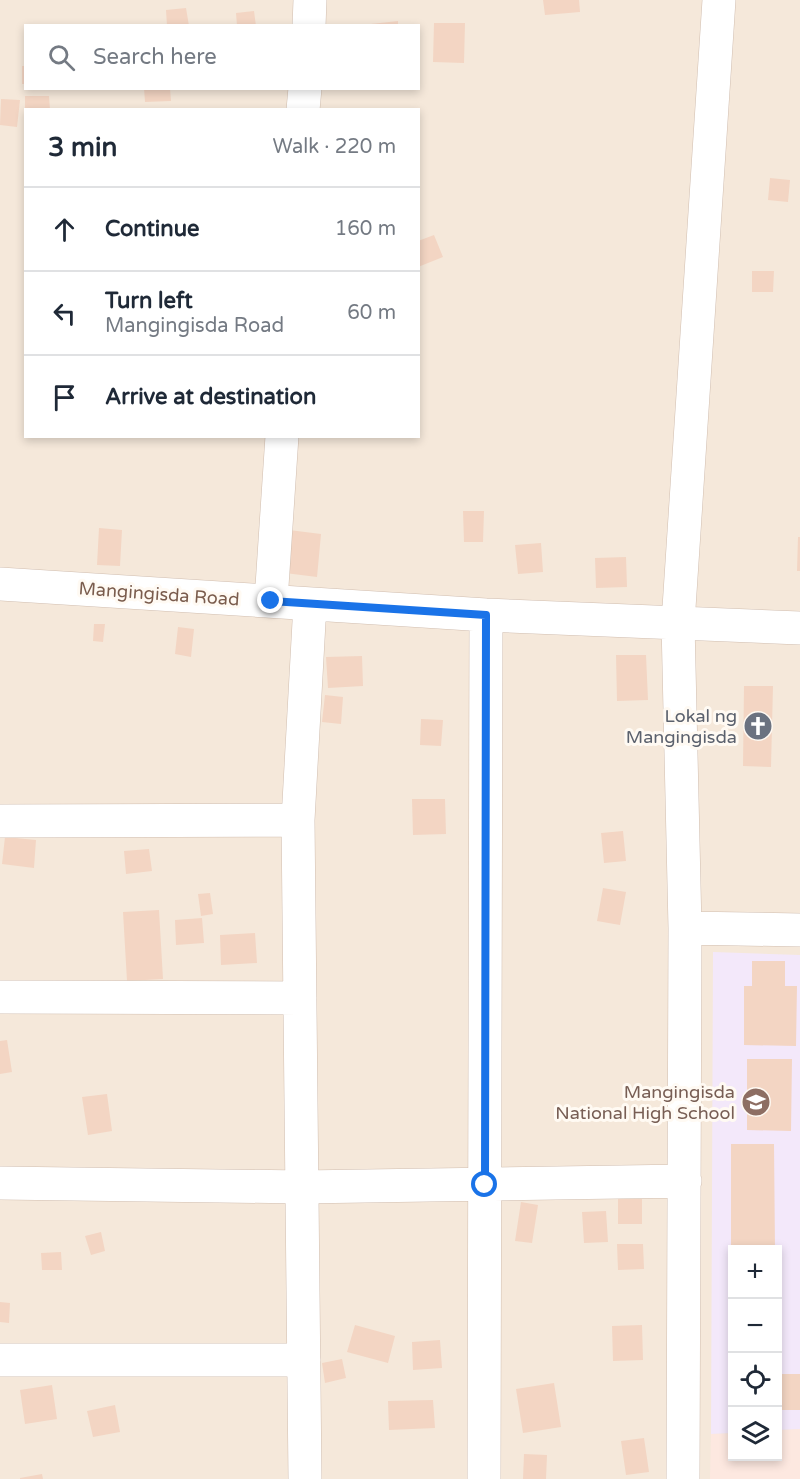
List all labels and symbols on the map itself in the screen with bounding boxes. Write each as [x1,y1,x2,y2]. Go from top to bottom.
street label: Mangingisda Road [78,577,240,611]
route end [257,587,283,613]
place label: Lokal ng Mangingisda [626,705,737,748]
church icon: Lokal ng Mangingisda [742,710,774,742]
place label: Mangingisda National High School [555,1081,735,1124]
school or university icon: Mangingisda National High School [740,1086,772,1118]
route start [471,1171,497,1197]

